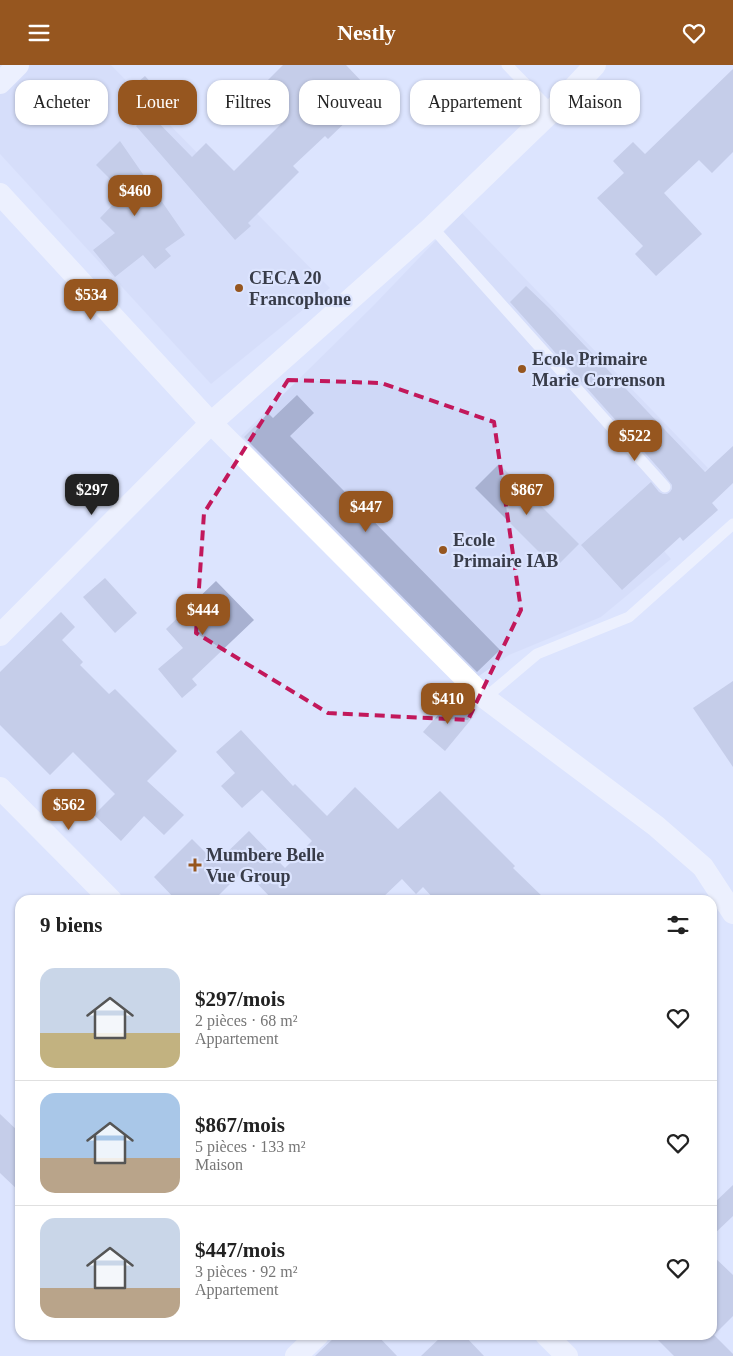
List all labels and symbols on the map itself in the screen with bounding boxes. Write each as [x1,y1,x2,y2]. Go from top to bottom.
pin: $460 [105,175,165,217]
place label: CECA 20 Francophone [249,268,351,309]
pin: $534 [61,279,121,321]
marker: CECA 20 Francophone [233,282,245,294]
place label: Ecole Primaire Marie Correnson [532,349,665,390]
marker: Ecole Primaire Marie Correnson [516,363,528,375]
pin: $522 [605,419,665,462]
pin: $297 [62,473,122,516]
pin: $867 [497,473,557,516]
pin: $447 [336,491,396,533]
place label: Ecole Primaire IAB [453,530,558,571]
marker: Ecole Primaire IAB [437,544,449,556]
pin: $444 [173,593,233,636]
pin: $410 [418,683,478,725]
pin: $562 [39,789,99,831]
place label: Mumbere Belle Vue Group [206,845,324,886]
marker: Mumbere Belle Vue Group [188,858,202,872]

